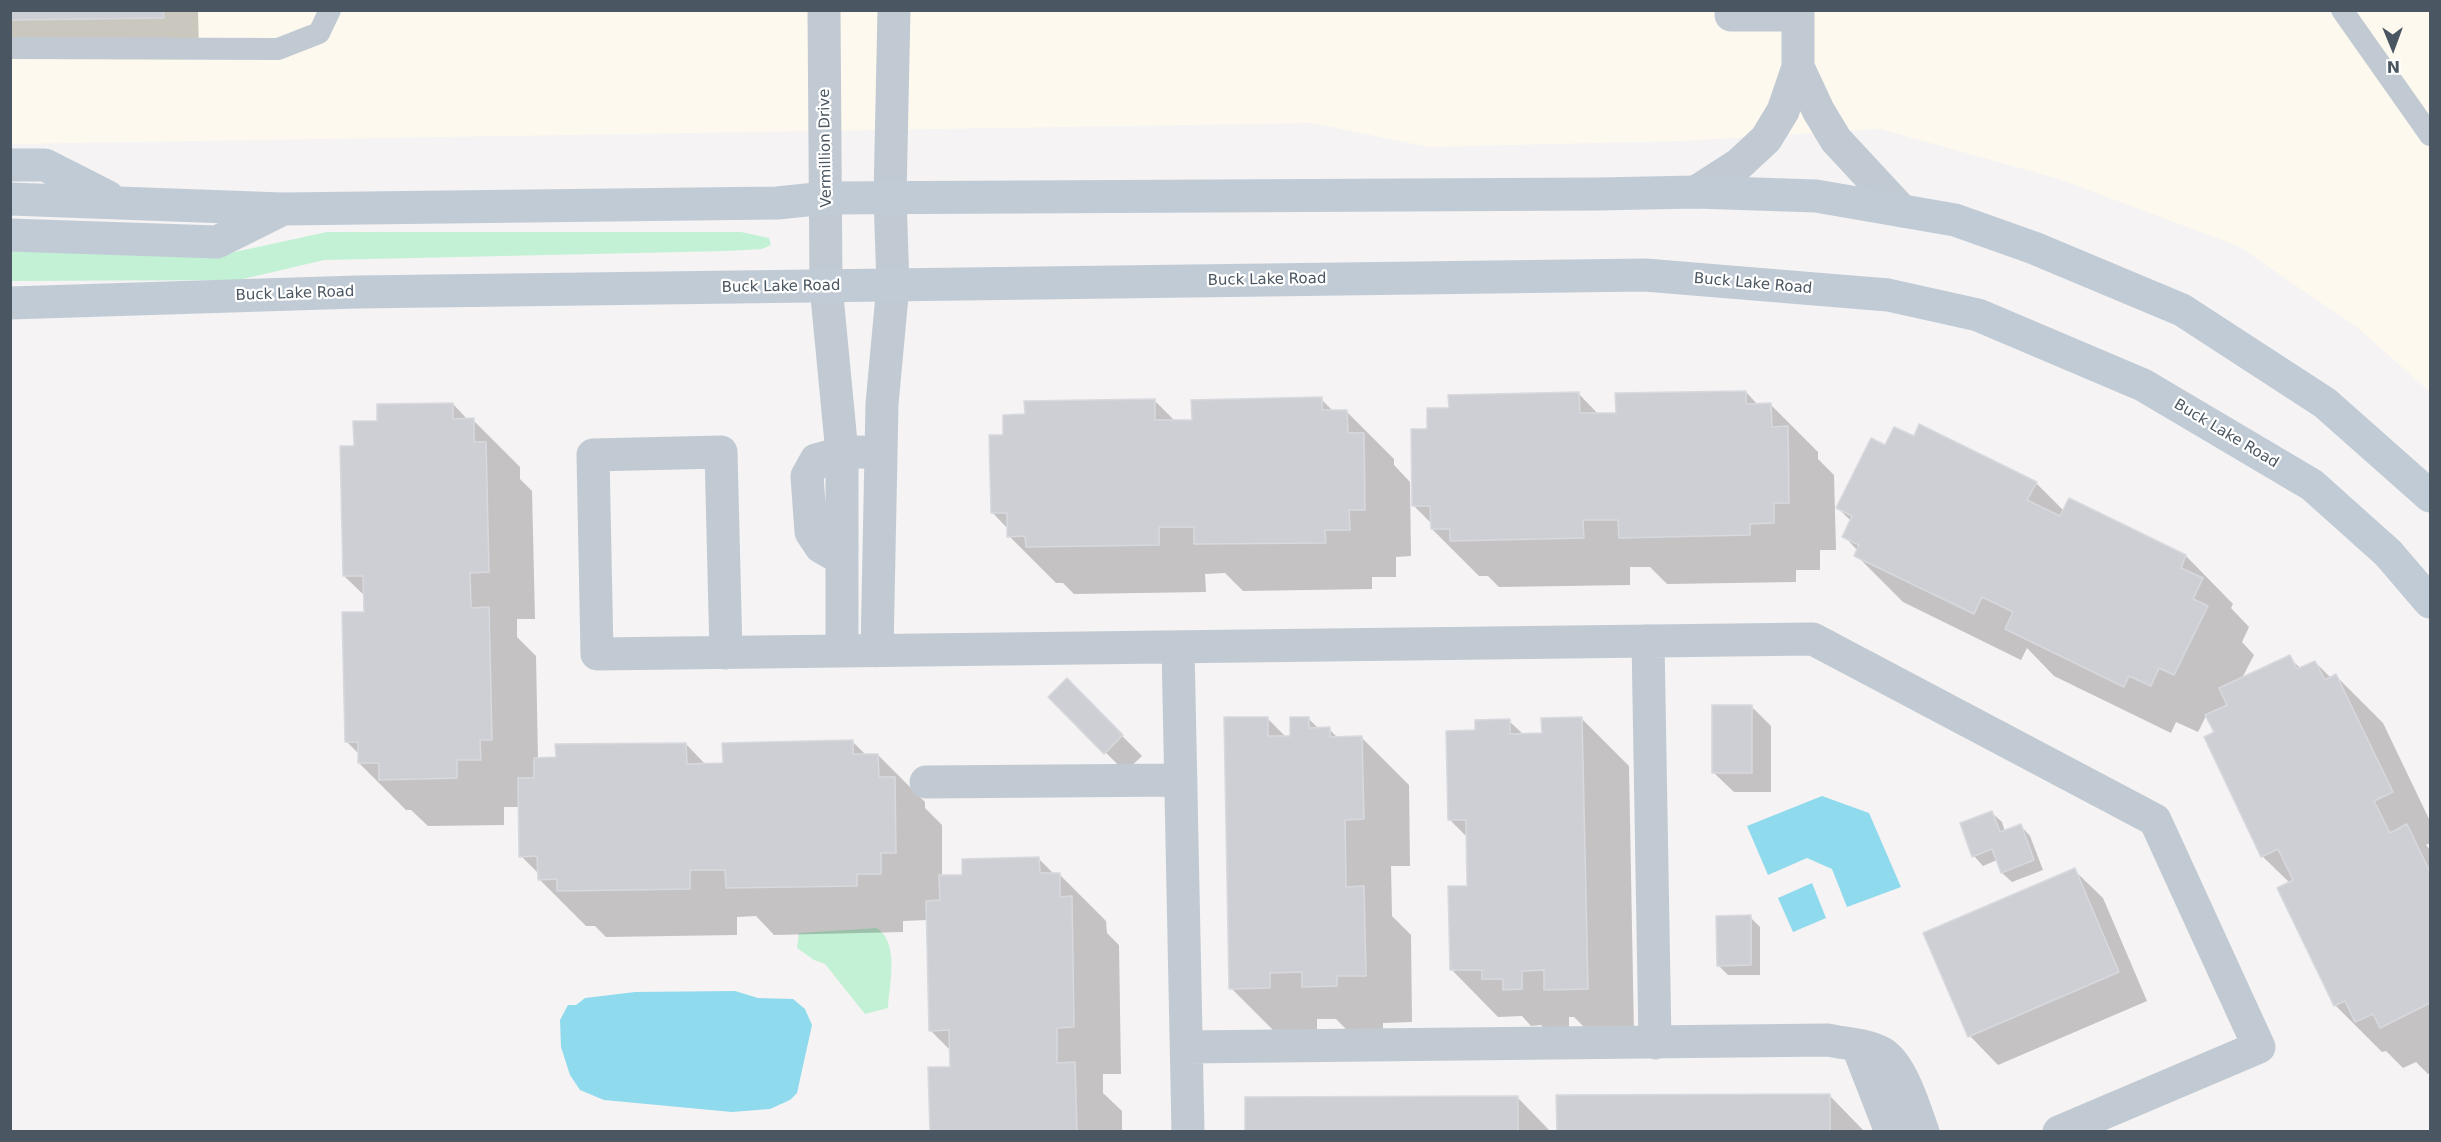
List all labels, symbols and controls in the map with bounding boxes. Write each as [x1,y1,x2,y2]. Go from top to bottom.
north arrow [2363,18,2423,78]
text: N [2386,57,2400,76]
street label: Vermillion Drive [816,88,836,208]
street label: Buck Lake Road [1207,270,1327,290]
street label: Buck Lake Road [1693,270,1813,298]
street label: Buck Lake Road [721,277,841,297]
street label: Buck Lake Road [235,283,355,305]
street label: Buck Lake Road [2170,396,2282,472]

